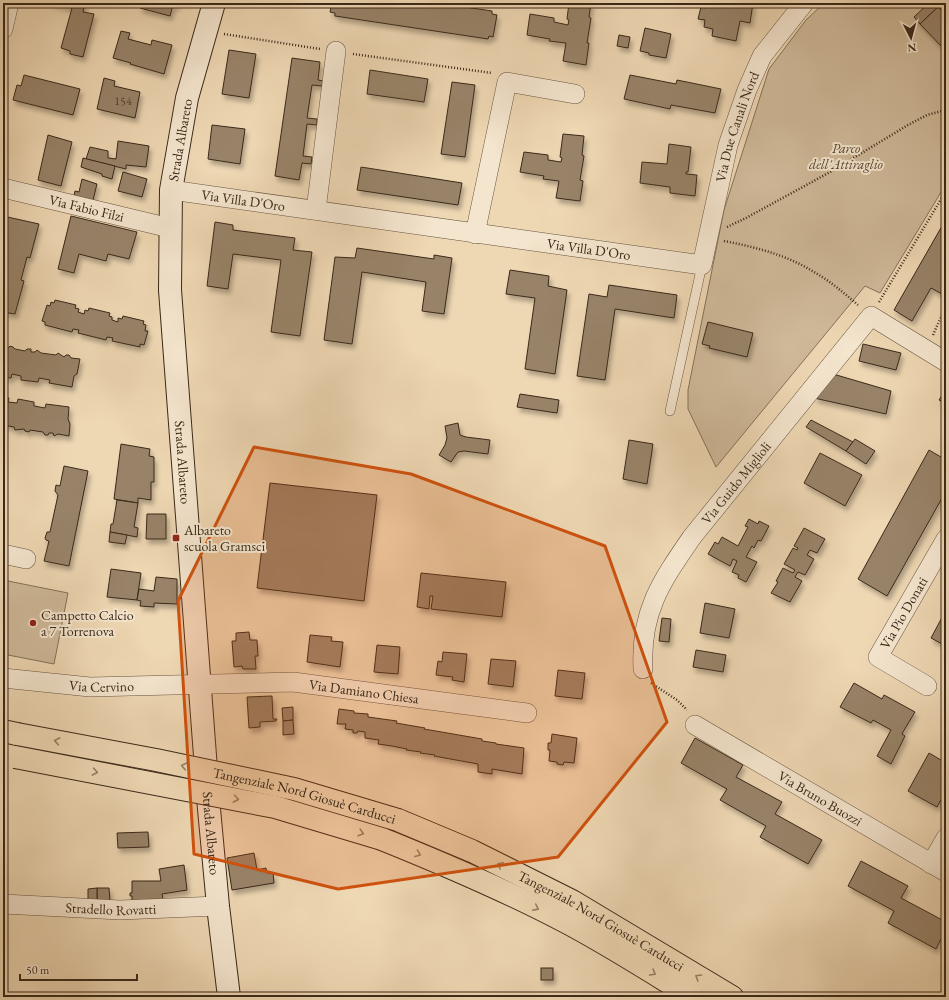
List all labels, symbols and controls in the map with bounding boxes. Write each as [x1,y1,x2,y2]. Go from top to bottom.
north arrow [891,18,931,58]
text: N [907,41,917,55]
street label: Via Due Canali Nord [711,68,763,184]
house number: 154 [114,93,132,109]
street label: Strada Albareto [164,97,196,183]
park label: Parco dell'Attiraglio [809,139,884,173]
street label: Via Villa D'Oro [200,185,286,215]
street label: Via Fabio Filzi [47,190,126,226]
street label: Via Villa D'Oro [546,234,632,264]
street label: Strada Albareto [171,420,195,505]
street label: Via Guido Miglioli [697,437,775,528]
place label: Albareto scuola Gramsci [183,521,266,555]
marker: Albareto scuola Gramsci [171,533,181,543]
street label: Via Pio Donati [876,573,932,652]
place label: Campetto Calcio a 7 Torrenova [41,606,134,640]
marker: Campetto Calcio a 7 Torrenova [28,618,38,628]
street label: Via Damiano Chiesa [308,675,420,708]
street label: Via Cervino [68,676,134,696]
one-way arrow [54,738,60,746]
one-way arrow [181,762,188,770]
street label: Tangenziale Nord Giosuè Carducci [211,763,399,828]
one-way arrow [91,767,98,776]
street label: Via Bruno Buozzi [775,767,866,830]
street label: Strada Albareto [199,791,224,876]
one-way arrow [233,795,239,803]
one-way arrow [358,828,365,837]
one-way arrow [414,849,421,857]
one-way arrow [497,862,504,870]
street label: Tangenziale Nord Giosuè Carducci [515,866,688,976]
street label: Stradello Rovatti [65,898,157,919]
one-way arrow [532,903,539,911]
scale bar [20,956,137,982]
text: 50 m [26,962,50,978]
one-way arrow [649,968,656,976]
one-way arrow [695,974,702,982]

